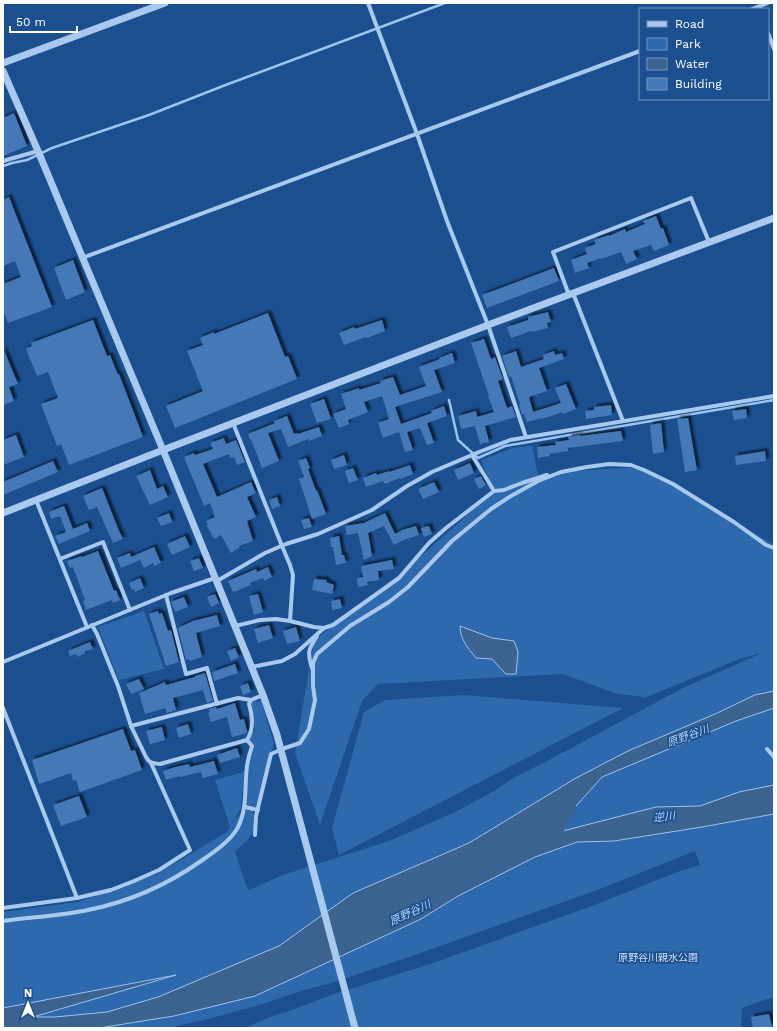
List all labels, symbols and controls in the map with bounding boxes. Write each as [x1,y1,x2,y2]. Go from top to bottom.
scale bar [10,8,77,34]
legend [639,8,769,100]
text: 50 m [16,15,46,29]
text: Road [675,17,704,31]
text: Park [675,37,701,51]
text: Water [675,57,710,71]
text: Building [675,77,722,91]
water label: 原野谷川 [665,722,712,750]
water label: 逆川 [652,809,677,825]
water label: 原野谷川 [387,897,434,928]
park label: 原野谷川親水公園 [618,952,698,963]
north arrow [8,983,48,1023]
text: N [24,987,32,1000]

